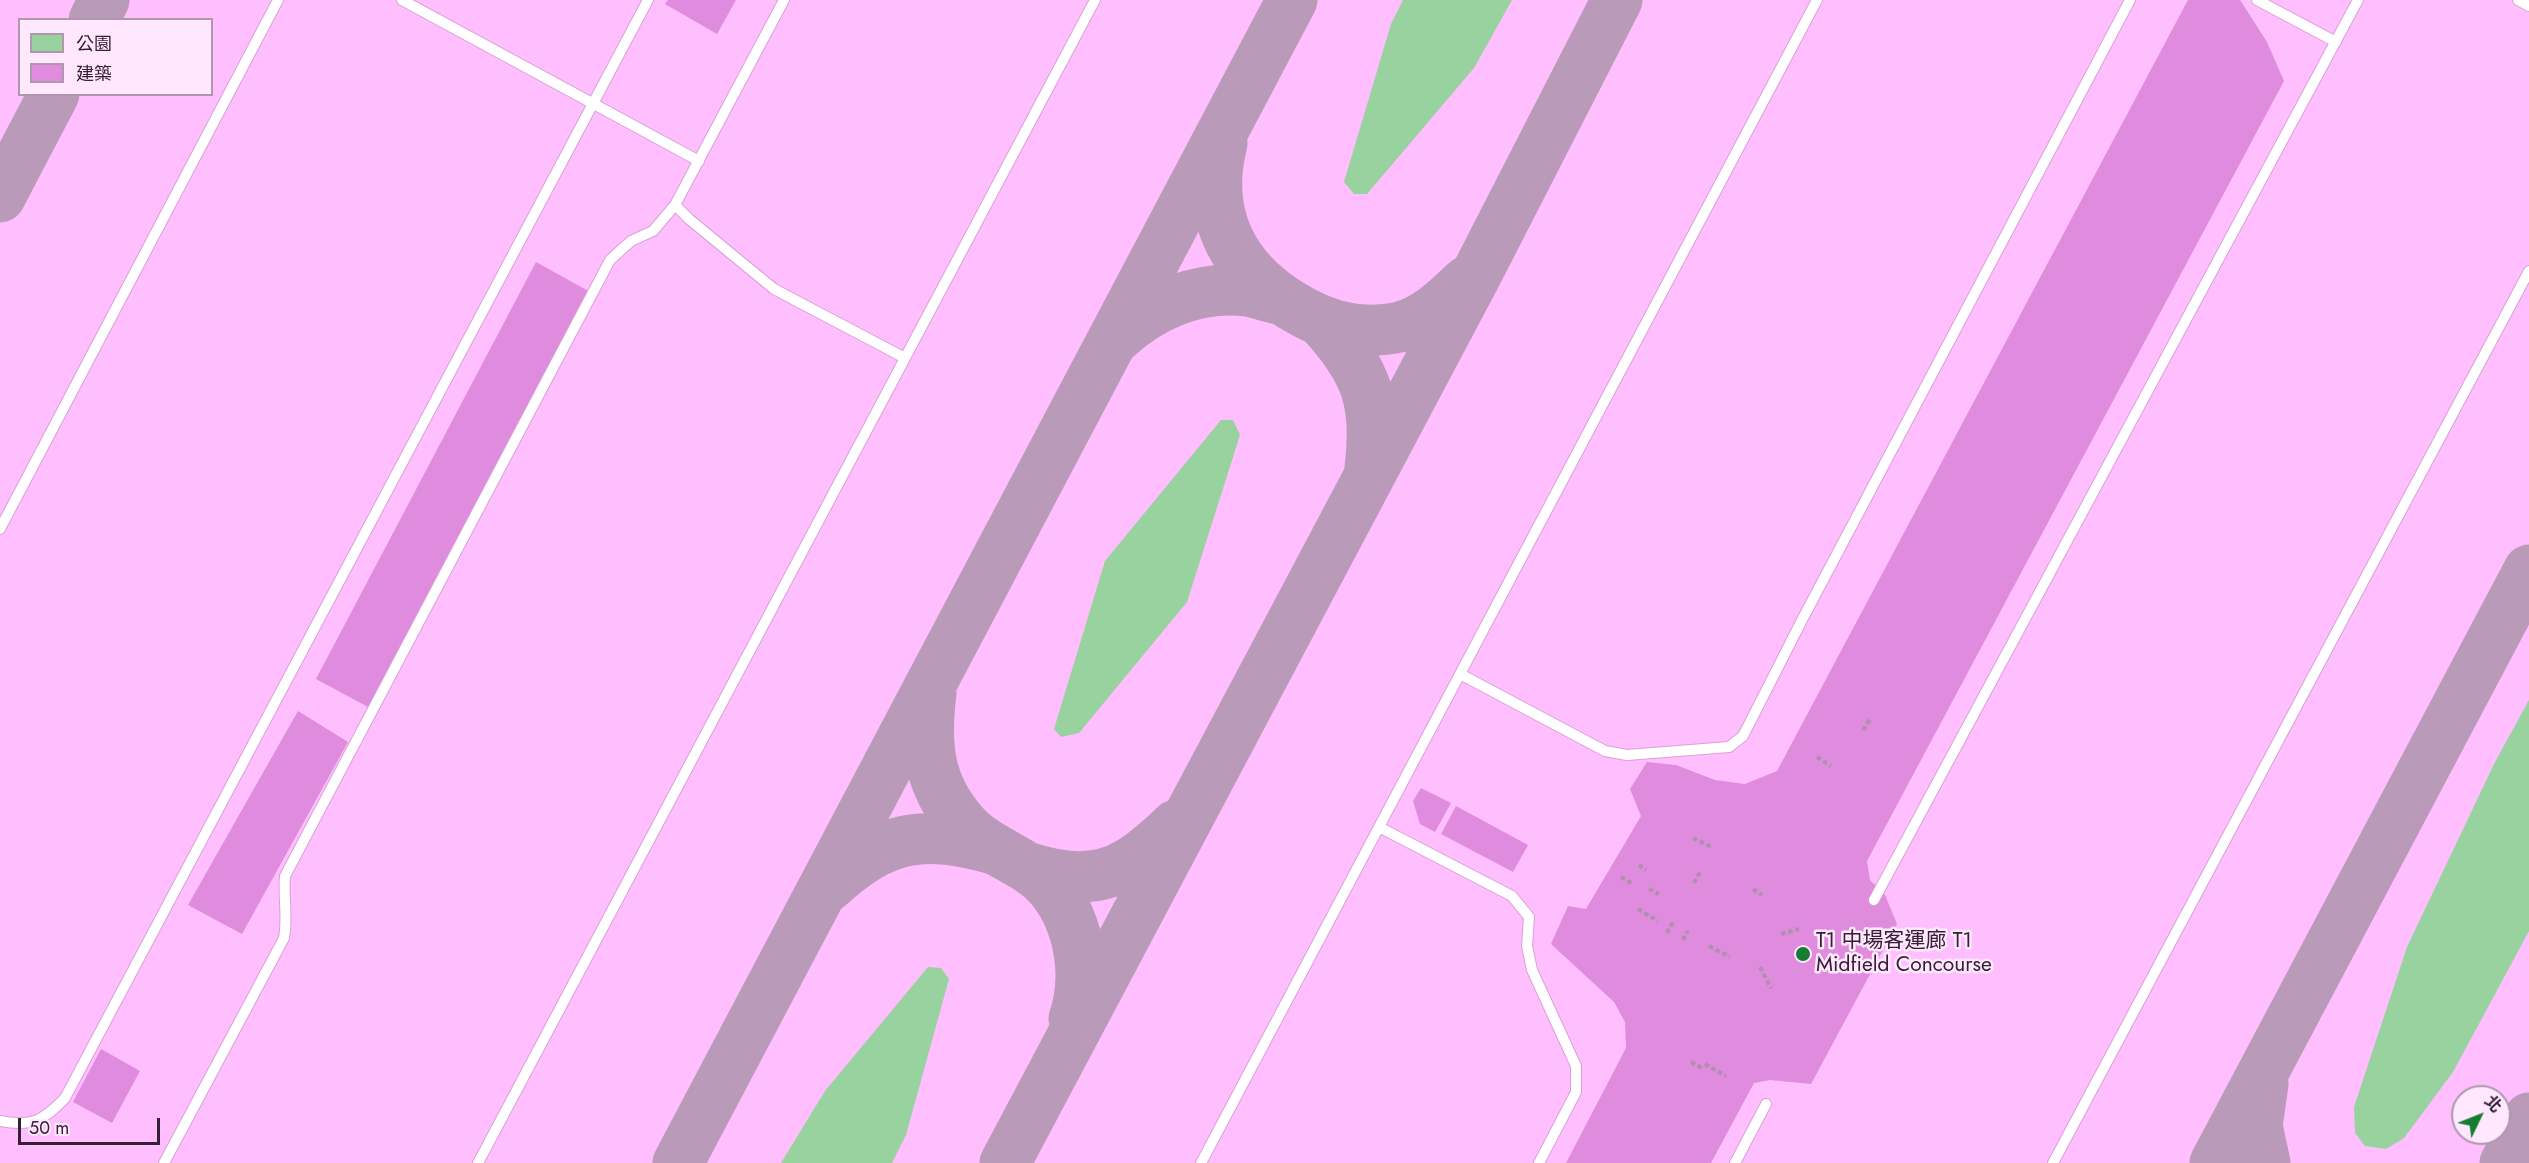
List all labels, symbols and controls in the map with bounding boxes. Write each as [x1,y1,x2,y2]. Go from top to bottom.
legend [18,18,213,96]
text: 公園 [76,31,112,57]
text: 建築 [76,61,112,87]
place label: T1 中場客運廊 T1 Midfield Concourse [1816,929,1992,979]
marker: T1 中場客運廊 T1 Midfield Concourse [1794,945,1812,963]
north arrow [2451,1085,2511,1145]
text: 北 [2479,1090,2507,1117]
scale bar [21,1106,164,1144]
text: 50 m [29,1115,69,1141]

